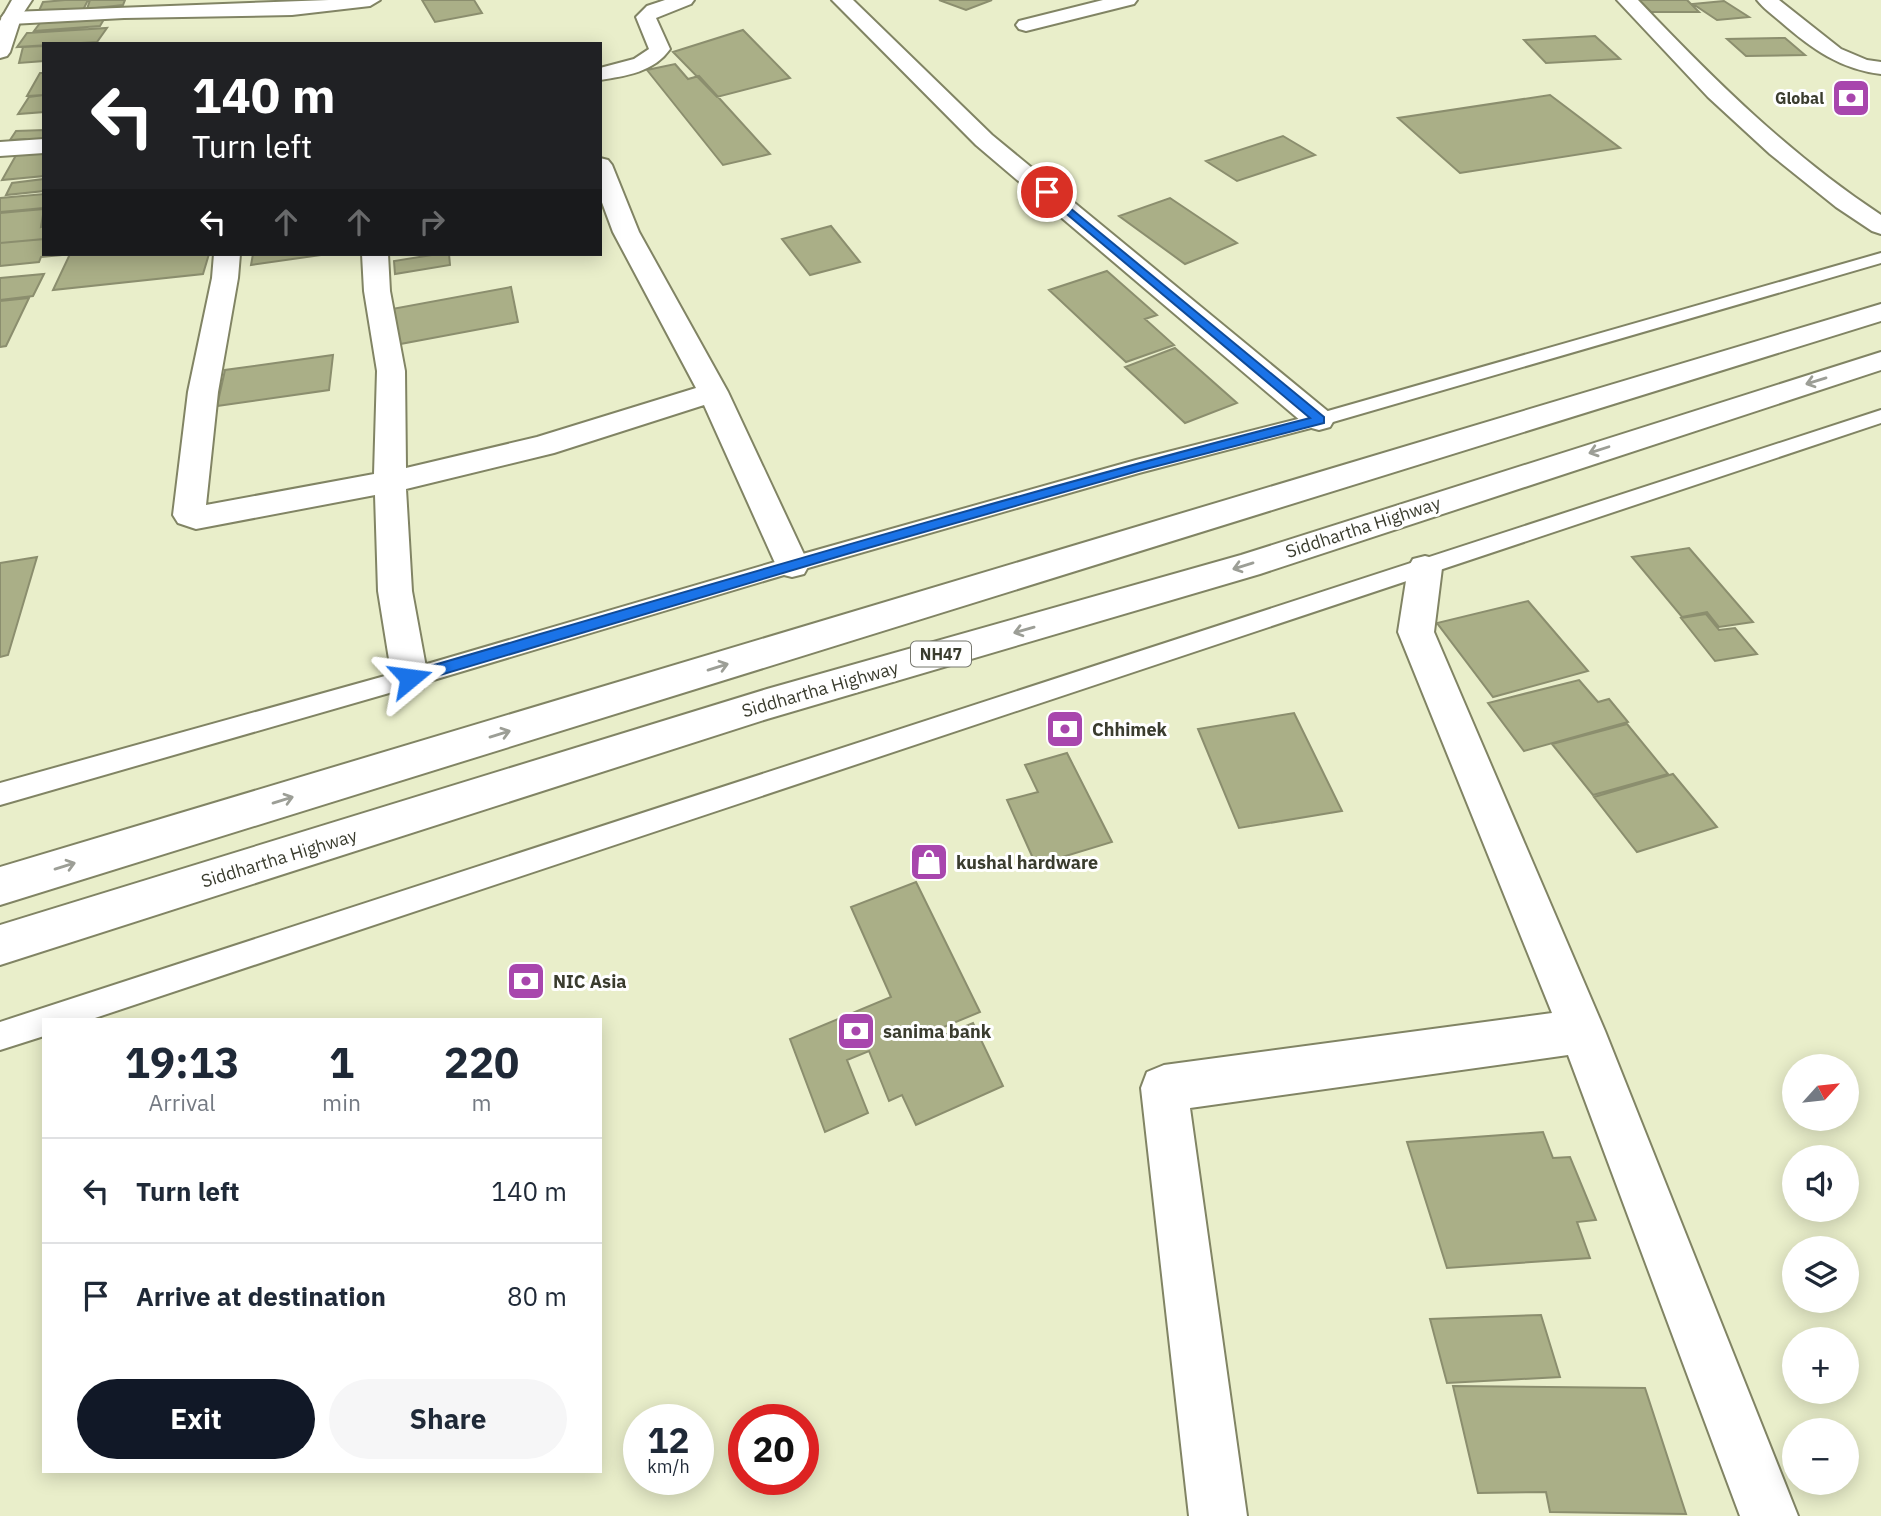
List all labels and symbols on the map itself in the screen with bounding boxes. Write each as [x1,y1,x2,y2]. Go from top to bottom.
bank icon: Global [1830,77,1872,119]
place label: Global [1775,88,1824,108]
pin [1017,162,1077,222]
one-way arrow [1805,376,1827,389]
one-way arrow [1588,445,1610,458]
street label: Siddhartha Highway [1283,491,1443,563]
one-way arrow [1232,561,1254,574]
one-way arrow [1014,624,1036,637]
position arrow [373,641,447,715]
road number: NH47 [911,642,971,666]
street label: Siddhartha Highway [739,656,901,722]
one-way arrow [707,660,729,673]
bank icon: Chhimek [1044,708,1086,750]
place label: Chhimek [1092,718,1168,741]
one-way arrow [489,726,511,739]
one-way arrow [272,793,294,806]
street label: Siddhartha Highway [198,823,360,893]
shop icon: kushal hardware [908,841,950,883]
place label: kushal hardware [956,851,1098,874]
one-way arrow [54,859,76,872]
bank icon: NIC Asia [505,960,547,1002]
place label: NIC Asia [553,970,627,993]
bank icon: sanima bank [835,1010,877,1052]
place label: sanima bank [883,1020,992,1043]
north arrow [1782,1054,1858,1130]
speed limit sign: 20 [728,1404,819,1495]

